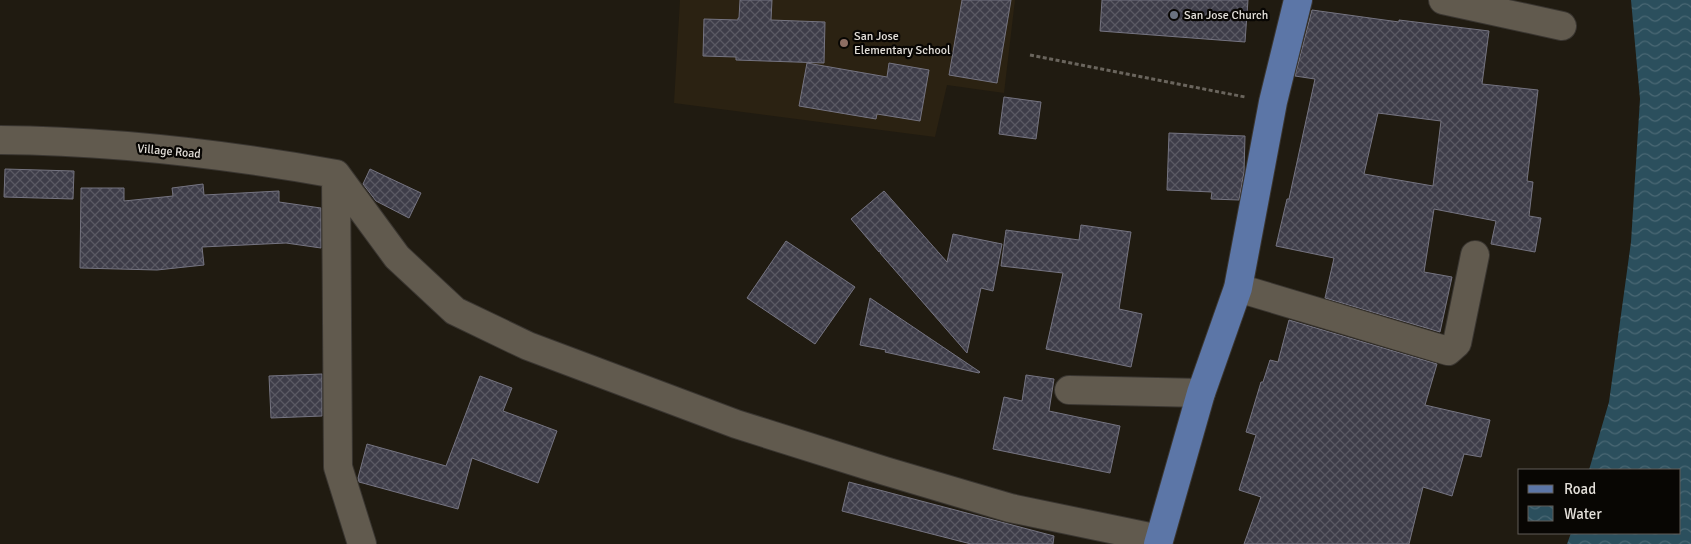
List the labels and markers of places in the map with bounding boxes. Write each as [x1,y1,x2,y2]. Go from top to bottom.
place label: San Jose Church [1184,8,1268,23]
marker: San Jose Church [1168,9,1180,21]
place label: San Jose Elementary School [854,29,951,58]
marker: San Jose Elementary School [838,37,850,49]

